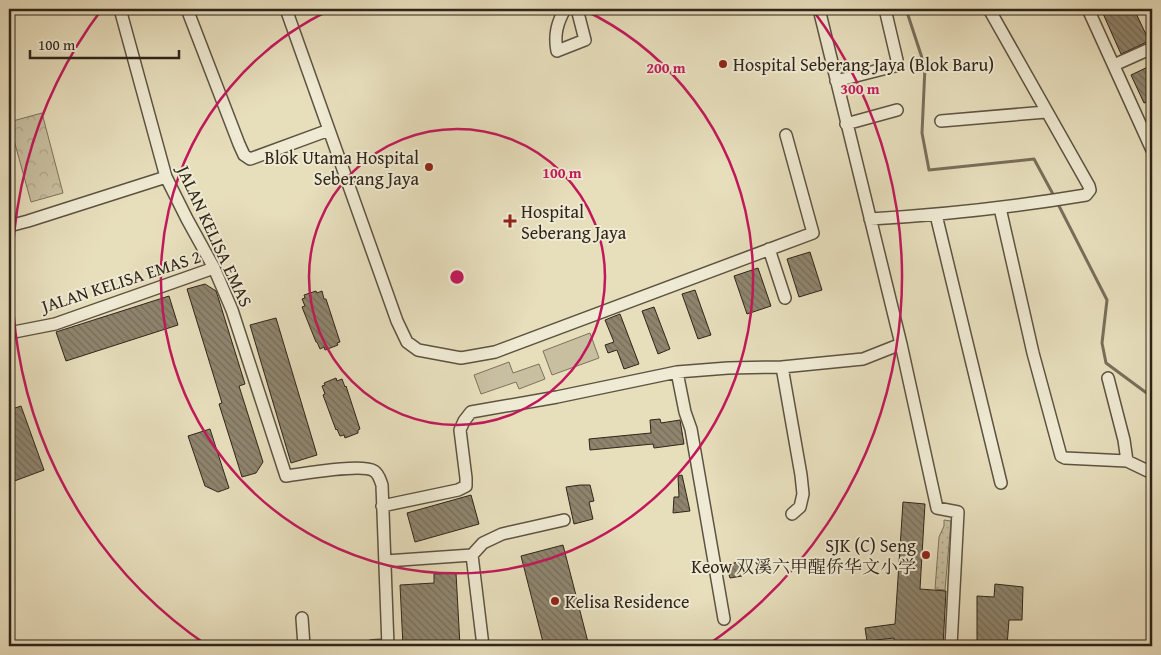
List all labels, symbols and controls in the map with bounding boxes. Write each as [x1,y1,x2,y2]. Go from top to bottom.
scale bar [30,28,179,60]
text: 100 m [38,34,76,55]
place label: Hospital Seberang Jaya (Blok Baru) [733,51,994,78]
text: 200 m [646,57,686,78]
marker: Hospital Seberang Jaya (Blok Baru) [717,58,729,70]
text: 300 m [840,78,880,99]
place label: Blok Utama Hospital Seberang Jaya [265,144,419,192]
street label: JALAN KELISA EMAS [170,159,260,311]
marker: Blok Utama Hospital Seberang Jaya [423,161,435,173]
text: 100 m [542,162,582,183]
place label: Hospital Seberang Jaya [521,198,627,246]
marker: Hospital Seberang Jaya [503,214,517,228]
street label: JALAN KELISA EMAS 2 [36,243,204,320]
centre of rings [448,268,466,286]
place label: SJK (C) Seng Keow 双溪六甲醒侨华文小学 [691,532,916,580]
marker: SJK (C) Seng Keow 双溪六甲醒侨华文小学 [920,549,932,561]
place label: Kelisa Residence [565,588,689,615]
marker: Kelisa Residence [549,595,561,607]

